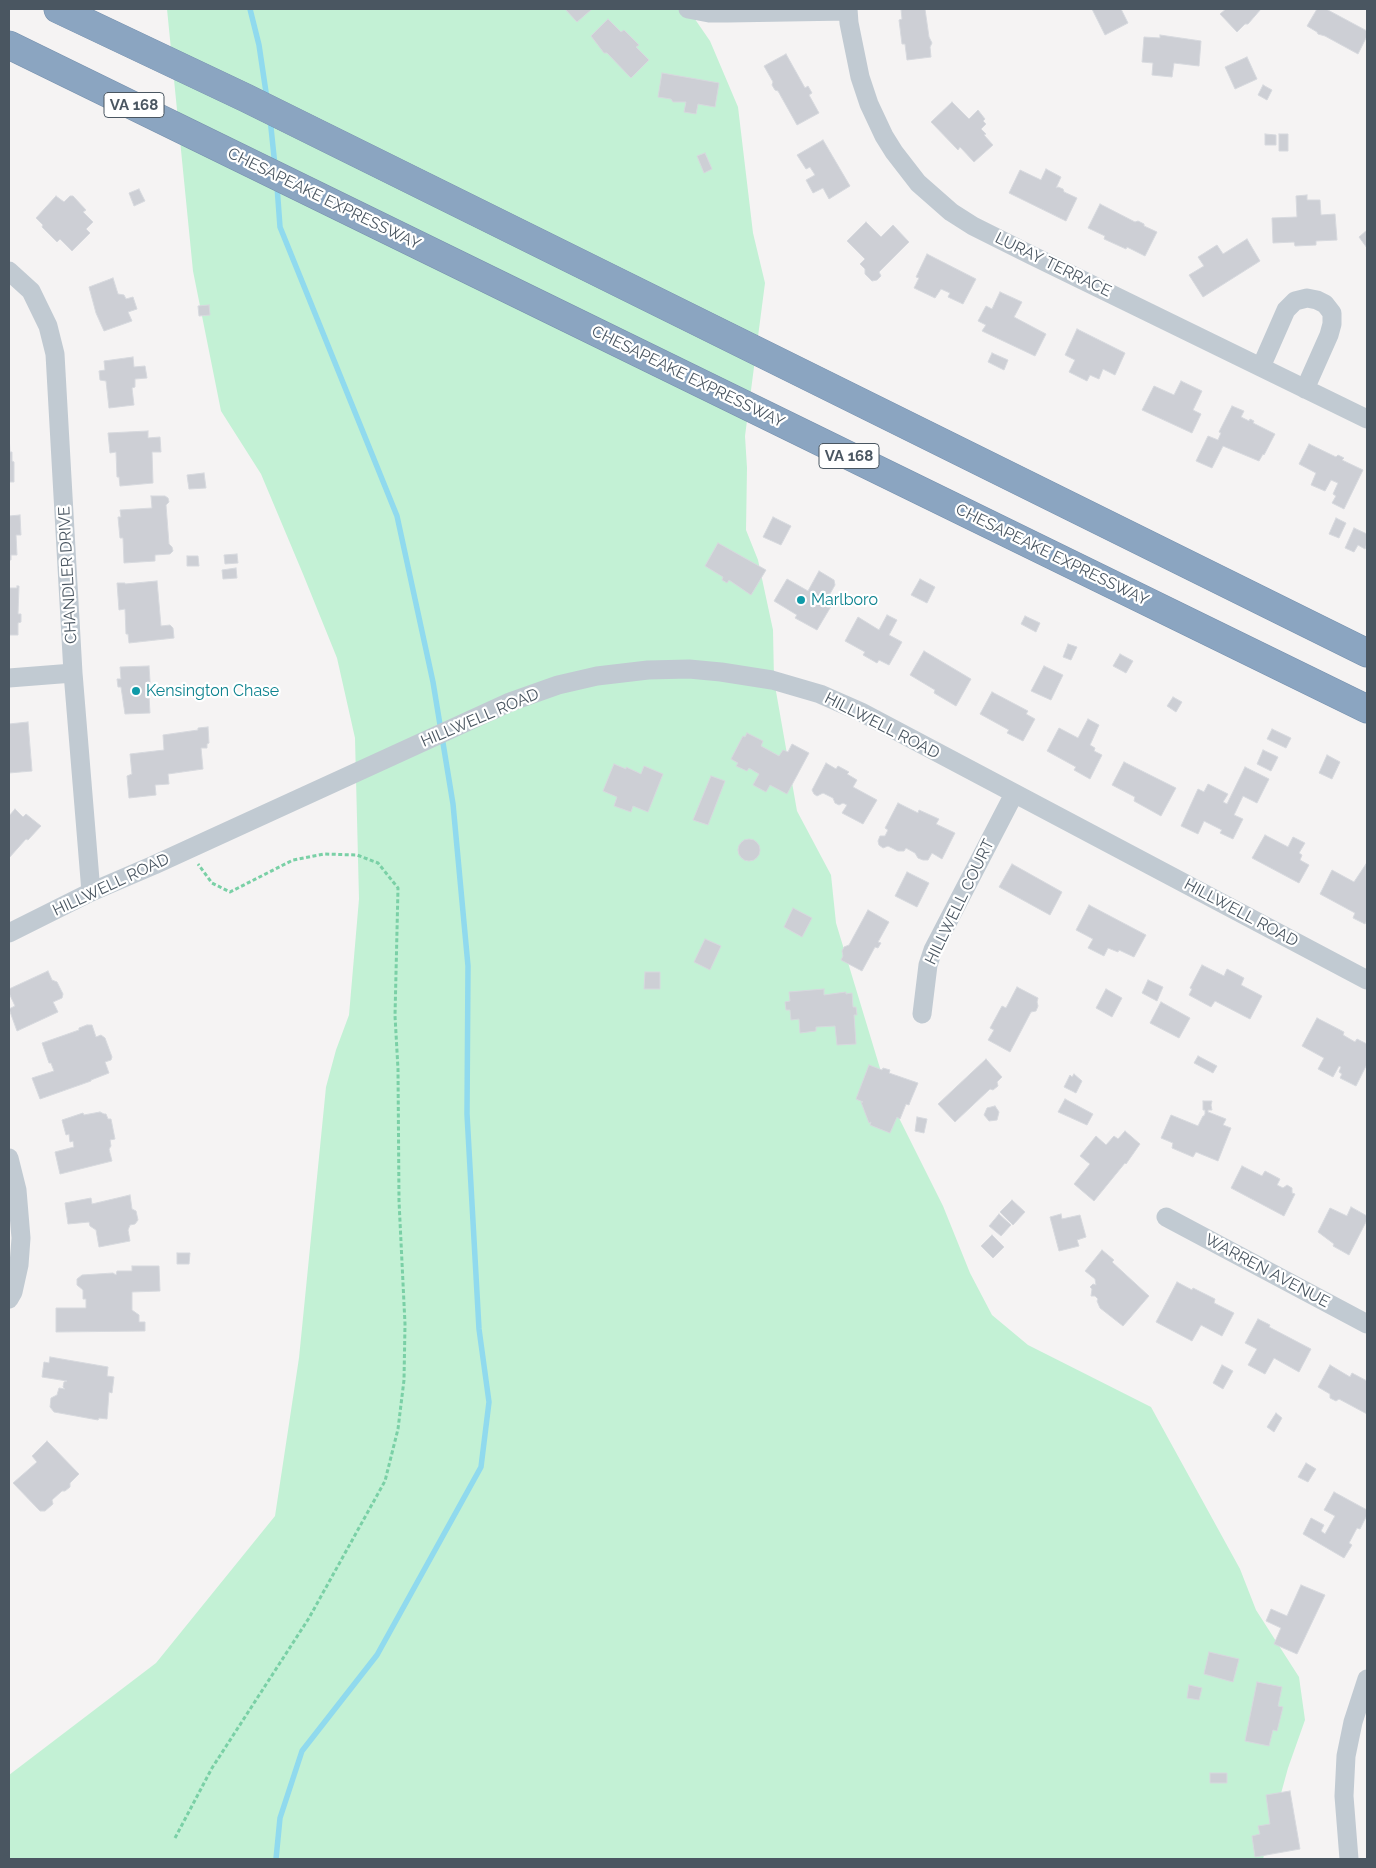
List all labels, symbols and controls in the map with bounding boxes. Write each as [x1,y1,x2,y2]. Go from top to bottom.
road number: VA 168 [104,92,164,118]
street label: CHESAPEAKE EXPRESSWAY [224,144,424,254]
street label: LURAY TERRACE [992,229,1114,301]
street label: CHESAPEAKE EXPRESSWAY [588,322,788,432]
road number: VA 168 [819,444,879,468]
street label: CHESAPEAKE EXPRESSWAY [952,500,1152,610]
street label: CHANDLER DRIVE [55,506,81,644]
place label: Marlboro [811,590,878,610]
marker: Marlboro [795,594,807,606]
place label: Kensington Chase [146,681,279,701]
street label: HILLWELL ROAD [418,684,542,752]
marker: Kensington Chase [130,685,142,697]
street label: HILLWELL ROAD [821,689,943,763]
street label: HILLWELL COURT [921,836,999,968]
street label: HILLWELL ROAD [50,850,172,920]
street label: HILLWELL ROAD [1181,875,1301,951]
street label: WARREN AVENUE [1201,1230,1333,1312]

